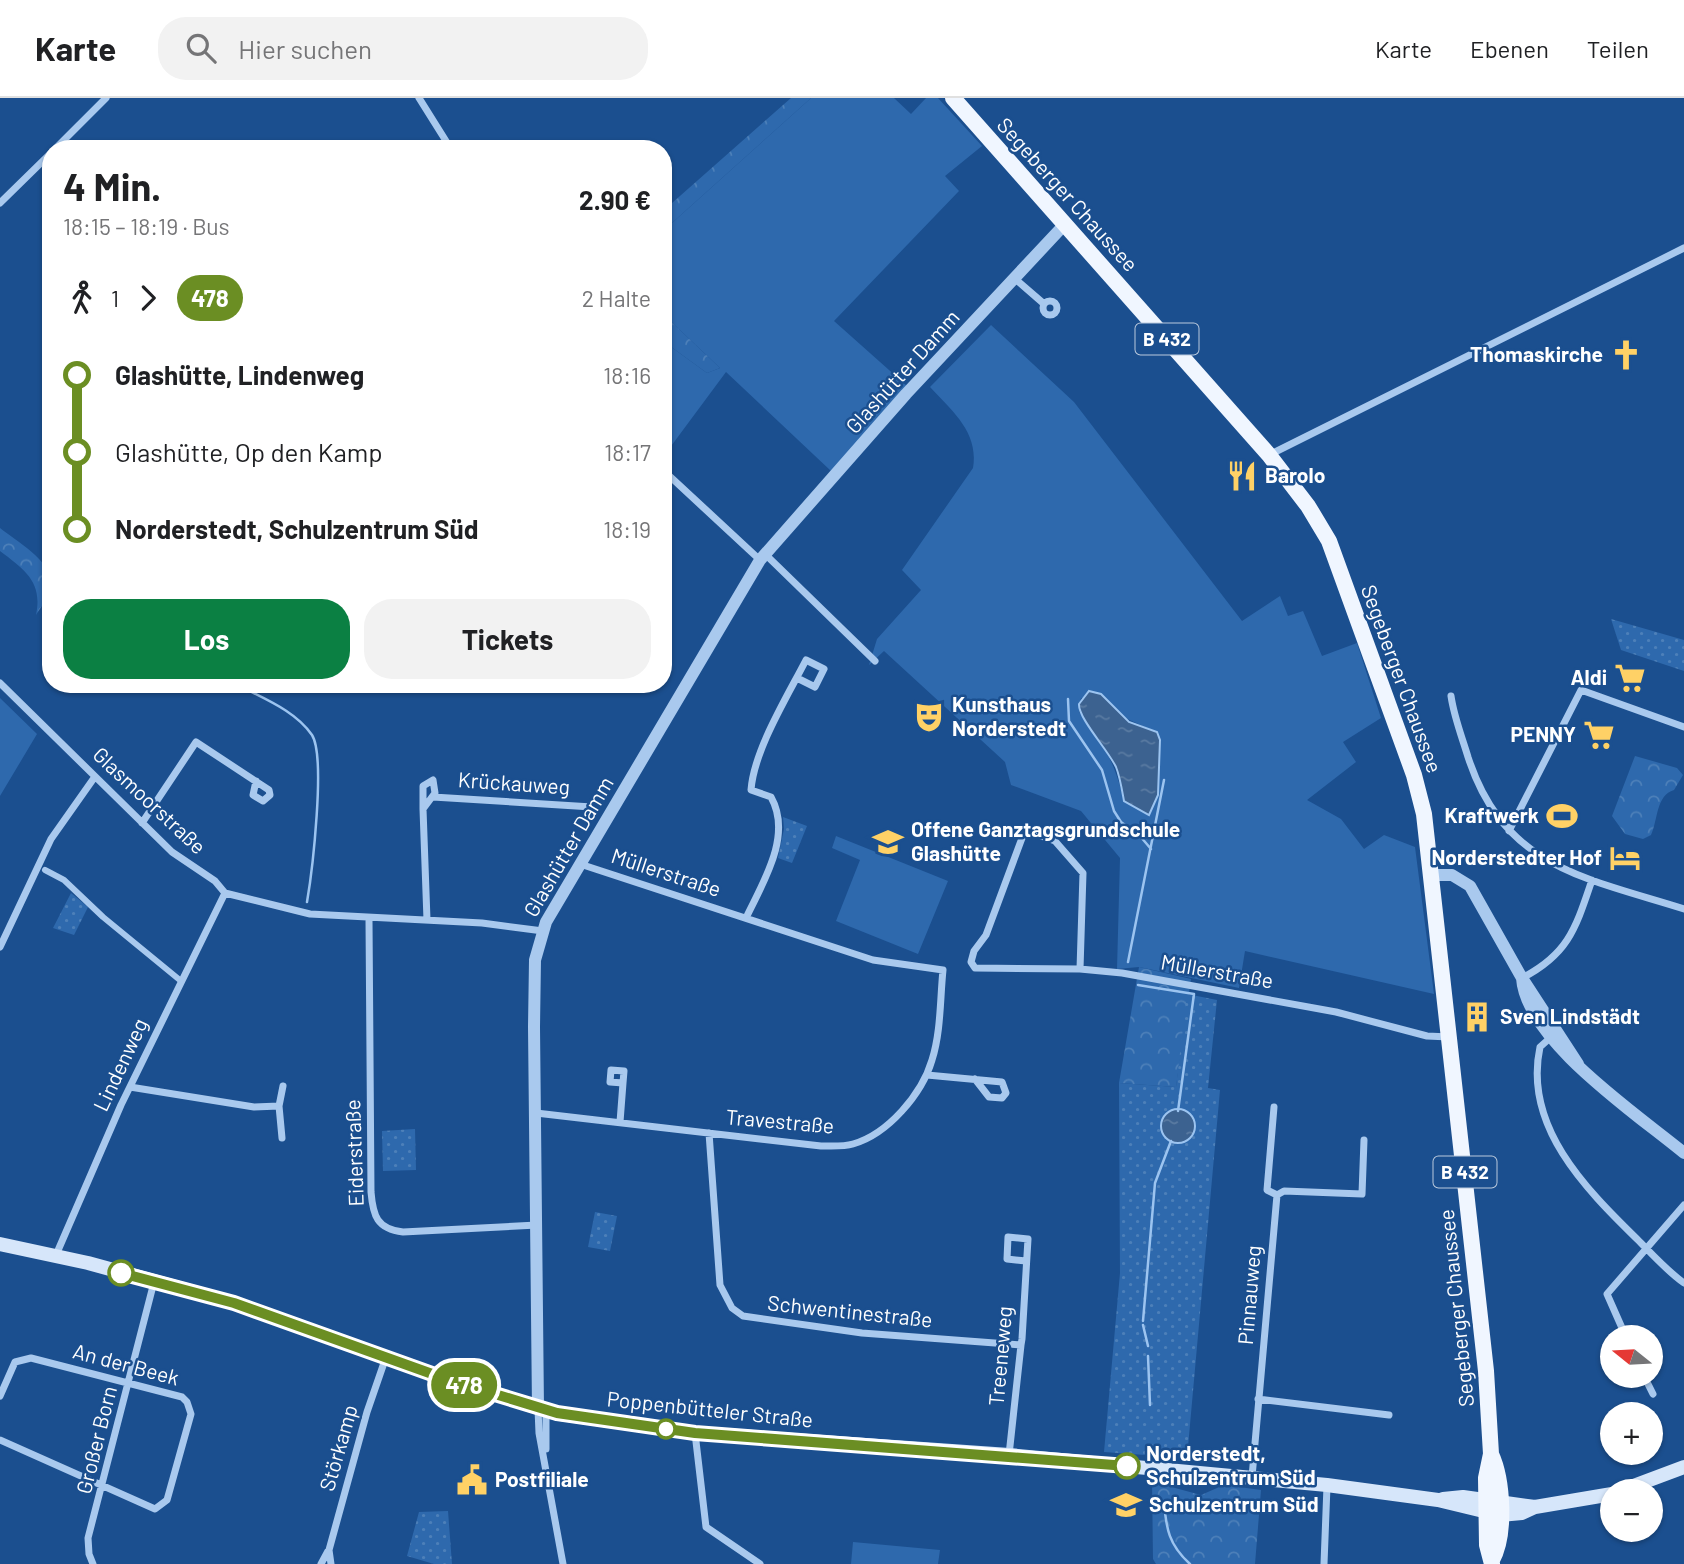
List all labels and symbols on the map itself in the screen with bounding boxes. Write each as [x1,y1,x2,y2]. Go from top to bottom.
street label: Segeberger Chaussee [992,112,1144,276]
street label: Glashütter Damm [840,304,964,438]
road number: B 432 [1136,324,1198,354]
church icon: Thomaskirche [1609,338,1643,372]
place label: Thomaskirche [1470,341,1603,366]
restaurant icon: Barolo [1225,459,1259,493]
place label: Barolo [1265,462,1325,487]
street label: Segeberger Chaussee [1357,581,1448,776]
supermarket icon: Aldi [1613,661,1647,695]
place label: Aldi [1571,664,1607,689]
place label: Kunsthaus Norderstedt [952,691,1066,740]
theatre icon: Kunsthaus Norderstedt [912,700,946,734]
supermarket icon: PENNY [1582,718,1616,752]
place label: PENNY [1510,721,1576,746]
street label: Glasmoorstraße [88,741,212,859]
street label: Krückauweg [457,766,571,799]
street label: Glashütter Damm [518,772,618,921]
sports icon: Kraftwerk [1545,799,1579,833]
place label: Kraftwerk [1445,802,1539,827]
place label: Offene Ganztagsgrundschule Glashütte [911,816,1180,865]
school or university icon: Offene Ganztagsgrundschule Glashütte [871,825,905,859]
hotel icon: Norderstedter Hof [1608,841,1642,875]
street label: Müllerstraße [609,842,724,901]
place label: Norderstedter Hof [1431,844,1602,869]
street label: Müllerstraße [1159,948,1275,993]
building icon: Sven Lindstädt [1460,1000,1494,1034]
place label: Sven Lindstädt [1500,1003,1640,1028]
street label: Lindenweg [87,1014,152,1115]
street label: Eiderstraße [339,1099,368,1207]
street label: Travestraße [725,1103,835,1138]
road number: B 432 [1434,1156,1496,1188]
street label: Segeberger Chaussee [1433,1208,1478,1408]
street label: Pinnauweg [1232,1244,1265,1346]
unlabelled marker [108,1260,134,1286]
street label: Schwentinestraße [766,1289,934,1332]
street label: Treeneweg [983,1305,1016,1407]
north arrow [1600,1325,1662,1388]
street label: An der Beek [71,1337,182,1390]
line badge: 478 [424,1362,504,1408]
street label: Großer Born [70,1383,121,1496]
street label: Poppenbütteler Straße [606,1385,814,1432]
street label: Störkamp [313,1402,362,1494]
unlabelled marker [656,1419,676,1439]
place label: Norderstedt, Schulzentrum Süd [1146,1440,1316,1489]
marker: Norderstedt, Schulzentrum Süd [1114,1453,1140,1479]
public building icon: Postfiliale [455,1463,489,1497]
place label: Postfiliale [495,1466,589,1491]
school or university icon: Schulzentrum Süd [1109,1488,1143,1522]
place label: Schulzentrum Süd [1149,1491,1319,1516]

